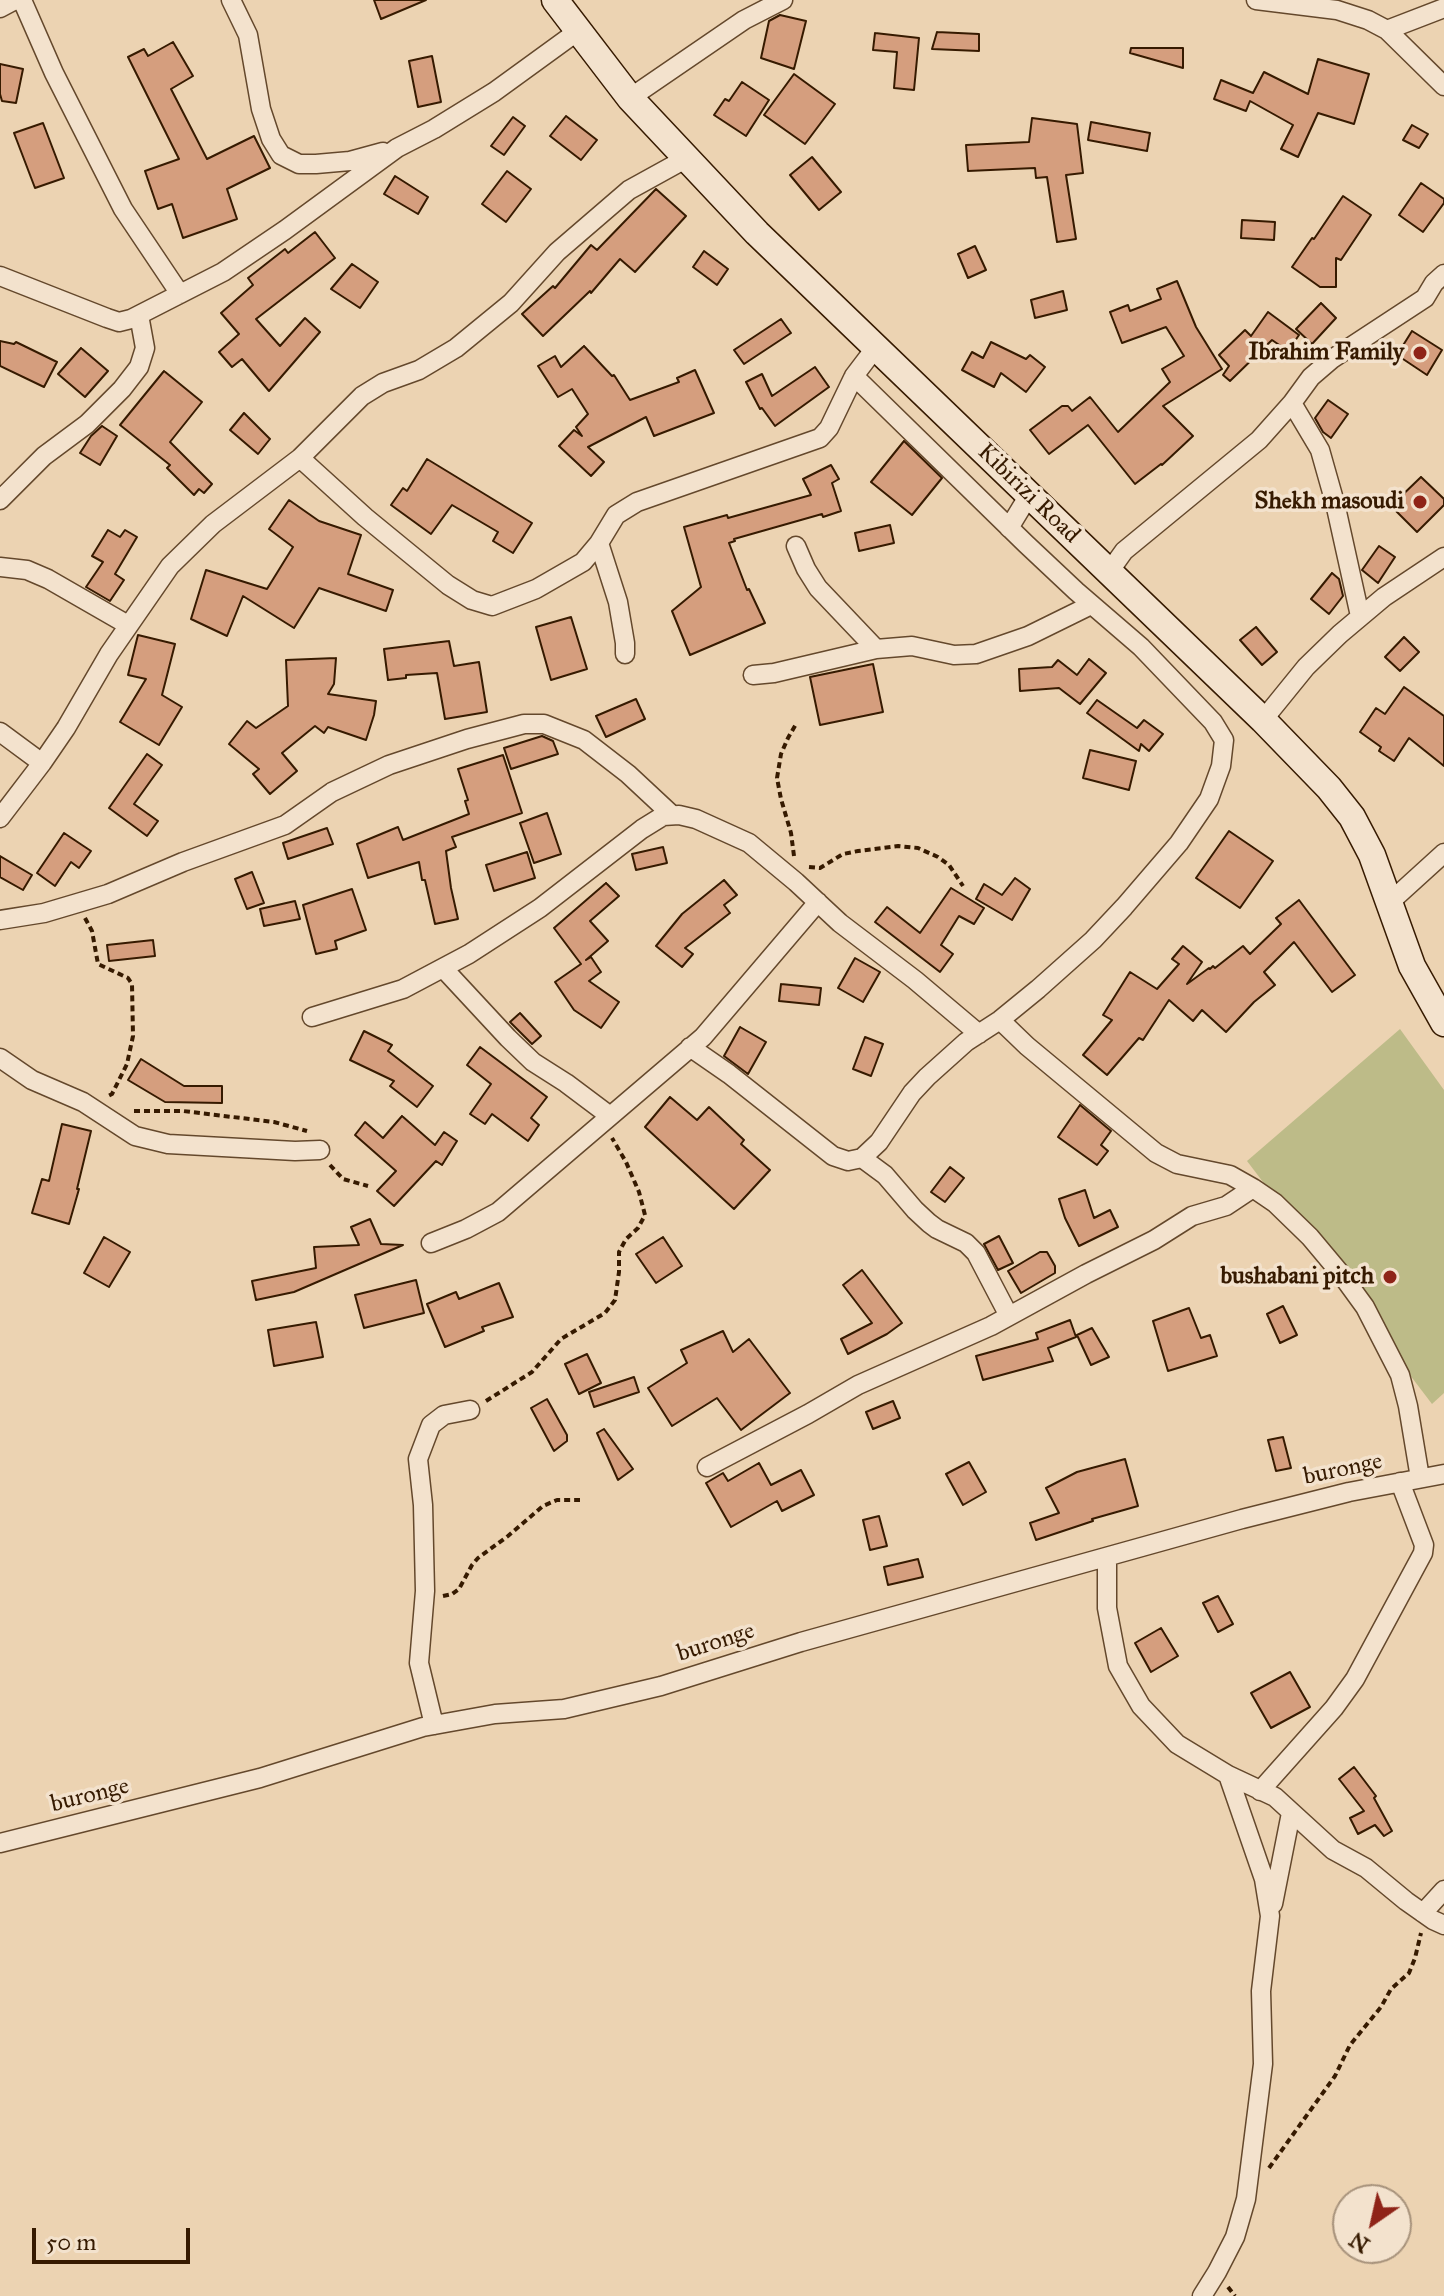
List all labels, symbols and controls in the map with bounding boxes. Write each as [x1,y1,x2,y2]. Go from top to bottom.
place label: Ibrahim Family [1248,339,1404,367]
marker: Ibrahim Family [1411,344,1429,362]
street label: Kibirizi Road [971,438,1085,550]
place label: Shekh masoudi [1255,488,1404,516]
marker: Shekh masoudi [1411,493,1429,511]
place label: bushabani pitch [1220,1263,1374,1291]
marker: bushabani pitch [1381,1268,1399,1286]
street label: buronge [1301,1448,1385,1492]
street label: buronge [674,1617,758,1669]
street label: buronge [48,1772,132,1820]
north arrow [1332,2184,1412,2264]
scale bar [36,2212,194,2262]
text: N [1344,2226,1375,2259]
text: 50 m [46,2227,96,2257]

